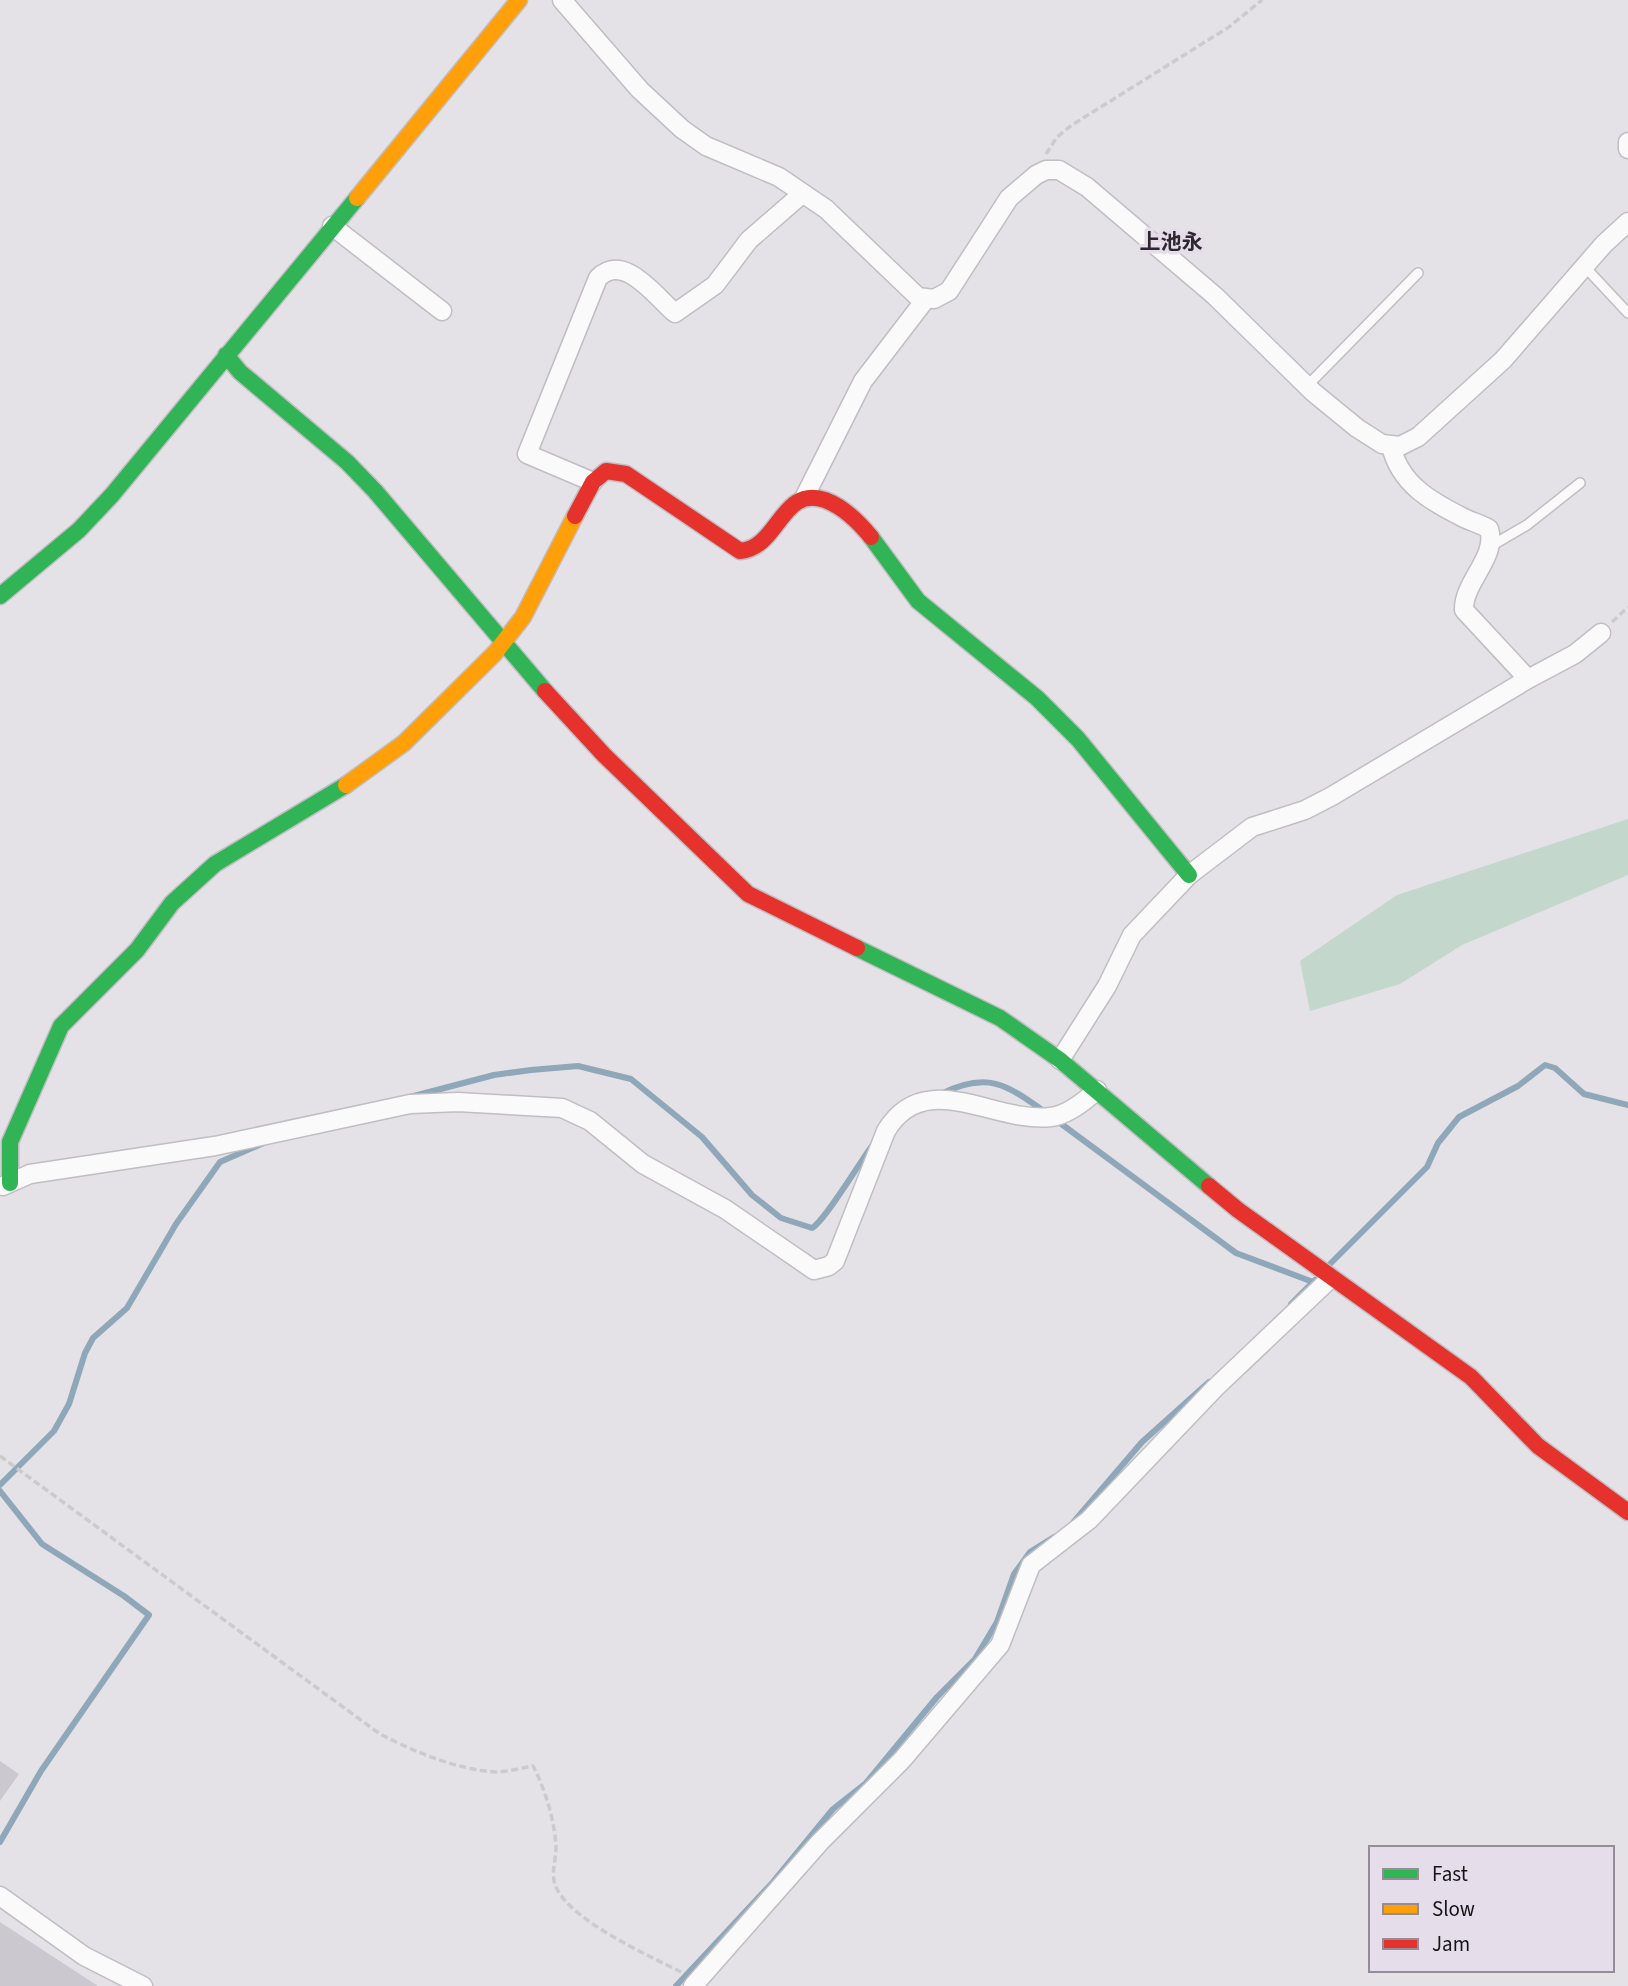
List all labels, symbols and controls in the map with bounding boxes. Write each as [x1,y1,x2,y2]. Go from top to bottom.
district label: 上池永 [1140,227,1203,257]
legend [1369,1846,1614,1972]
text: Fast [1432,1859,1468,1889]
text: Slow [1432,1894,1475,1924]
text: Jam [1432,1929,1470,1959]

